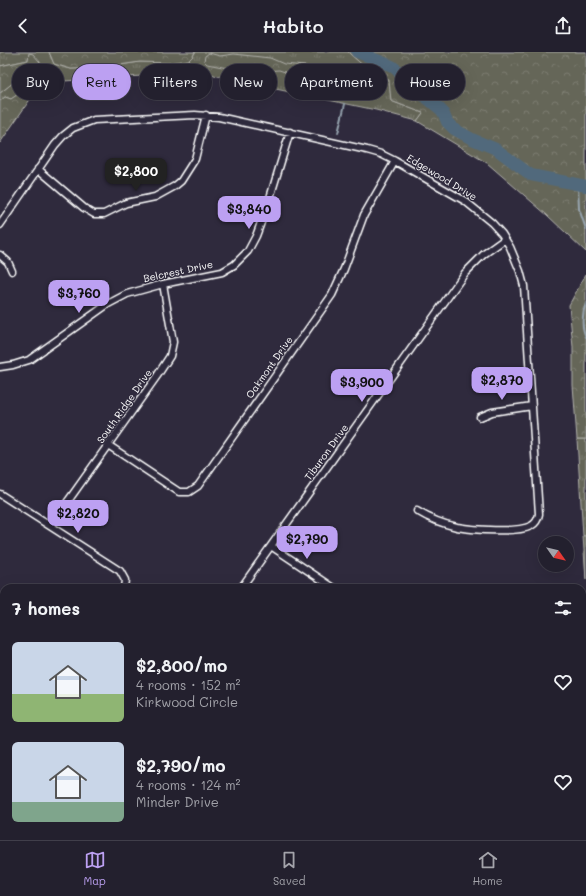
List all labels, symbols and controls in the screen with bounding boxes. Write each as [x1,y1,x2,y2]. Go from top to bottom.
text: Habito [262,14,324,38]
icon: back [12,15,34,37]
icon: share [552,15,574,37]
chip: Buy [12,64,64,100]
chip: Rent [72,64,131,100]
chip: Filters [139,64,212,100]
chip: New [220,64,277,100]
chip: Apartment [285,64,387,100]
chip: House [395,64,465,100]
street label: Edgewood Drive [404,150,480,204]
pin: $2,800 [103,158,169,192]
text: $2,800 [114,162,158,179]
pin: $3,840 [216,196,282,230]
text: $3,840 [227,200,271,217]
street label: Belcrest Drive [142,257,214,285]
pin: $3,760 [46,280,112,314]
text: $3,760 [57,284,101,301]
street label: Oakmont Drive [242,333,296,401]
street label: South Ridge Drive [93,366,155,446]
pin: $2,870 [469,367,535,401]
pin: $3,900 [329,369,395,403]
text: $2,870 [481,371,523,388]
text: $3,900 [340,373,384,390]
street label: Tiburon Drive [301,421,351,483]
pin: $2,820 [45,500,111,534]
text: $2,820 [57,504,99,521]
pin: $2,790 [274,526,340,560]
text: $2,790 [286,530,328,547]
north arrow [538,536,574,572]
map controls [538,536,574,572]
text: 7 homes [12,597,80,619]
icon: filters [552,597,574,619]
text: $2,800/mo [136,654,227,676]
icon: home [44,658,92,706]
icon: heart [552,671,574,693]
text: 4 rooms · 152 m² [136,676,240,693]
text: Kirkwood Circle [136,693,238,710]
text: $2,790/mo [136,754,226,776]
icon: home [44,758,92,806]
icon: heart [552,771,574,793]
text: 4 rooms · 124 m² [136,776,241,793]
text: Minder Drive [136,793,219,810]
tab: Map [83,849,106,888]
tab: Saved [273,849,306,888]
tab: Home [473,849,502,888]

